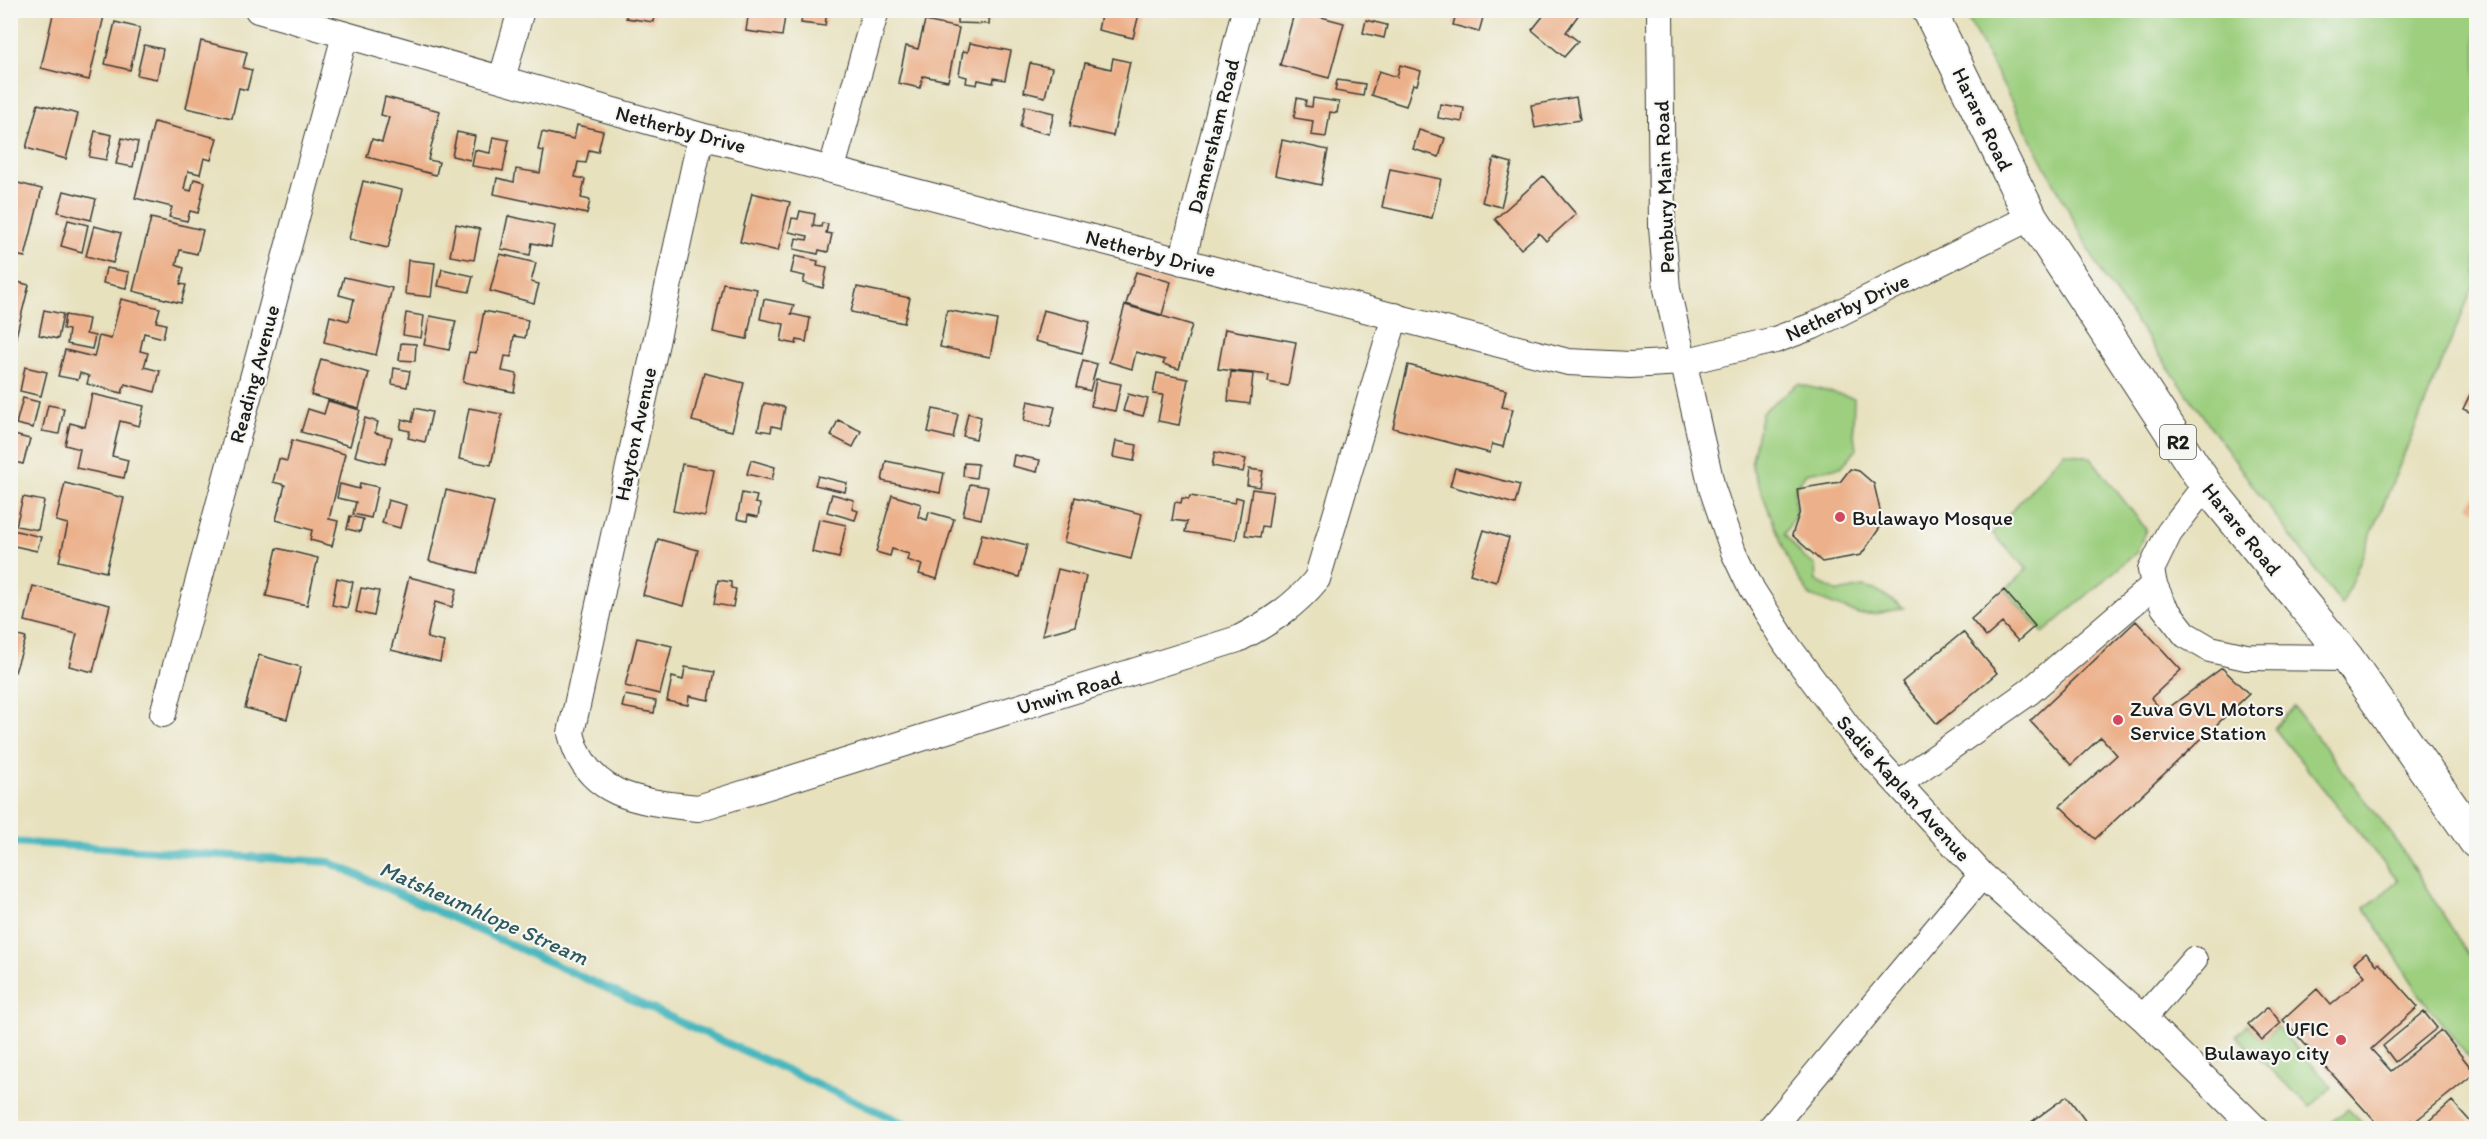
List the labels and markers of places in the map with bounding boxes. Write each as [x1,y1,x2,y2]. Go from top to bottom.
place label: Bulawayo Mosque [1852,505,2013,530]
marker: Bulawayo Mosque [1833,510,1847,524]
place label: Zuva GVL Motors Service Station [2130,696,2284,745]
marker: Zuva GVL Motors Service Station [2111,713,2125,727]
place label: UFIC Bulawayo city [2204,1016,2329,1065]
marker: UFIC Bulawayo city [2334,1033,2348,1047]

